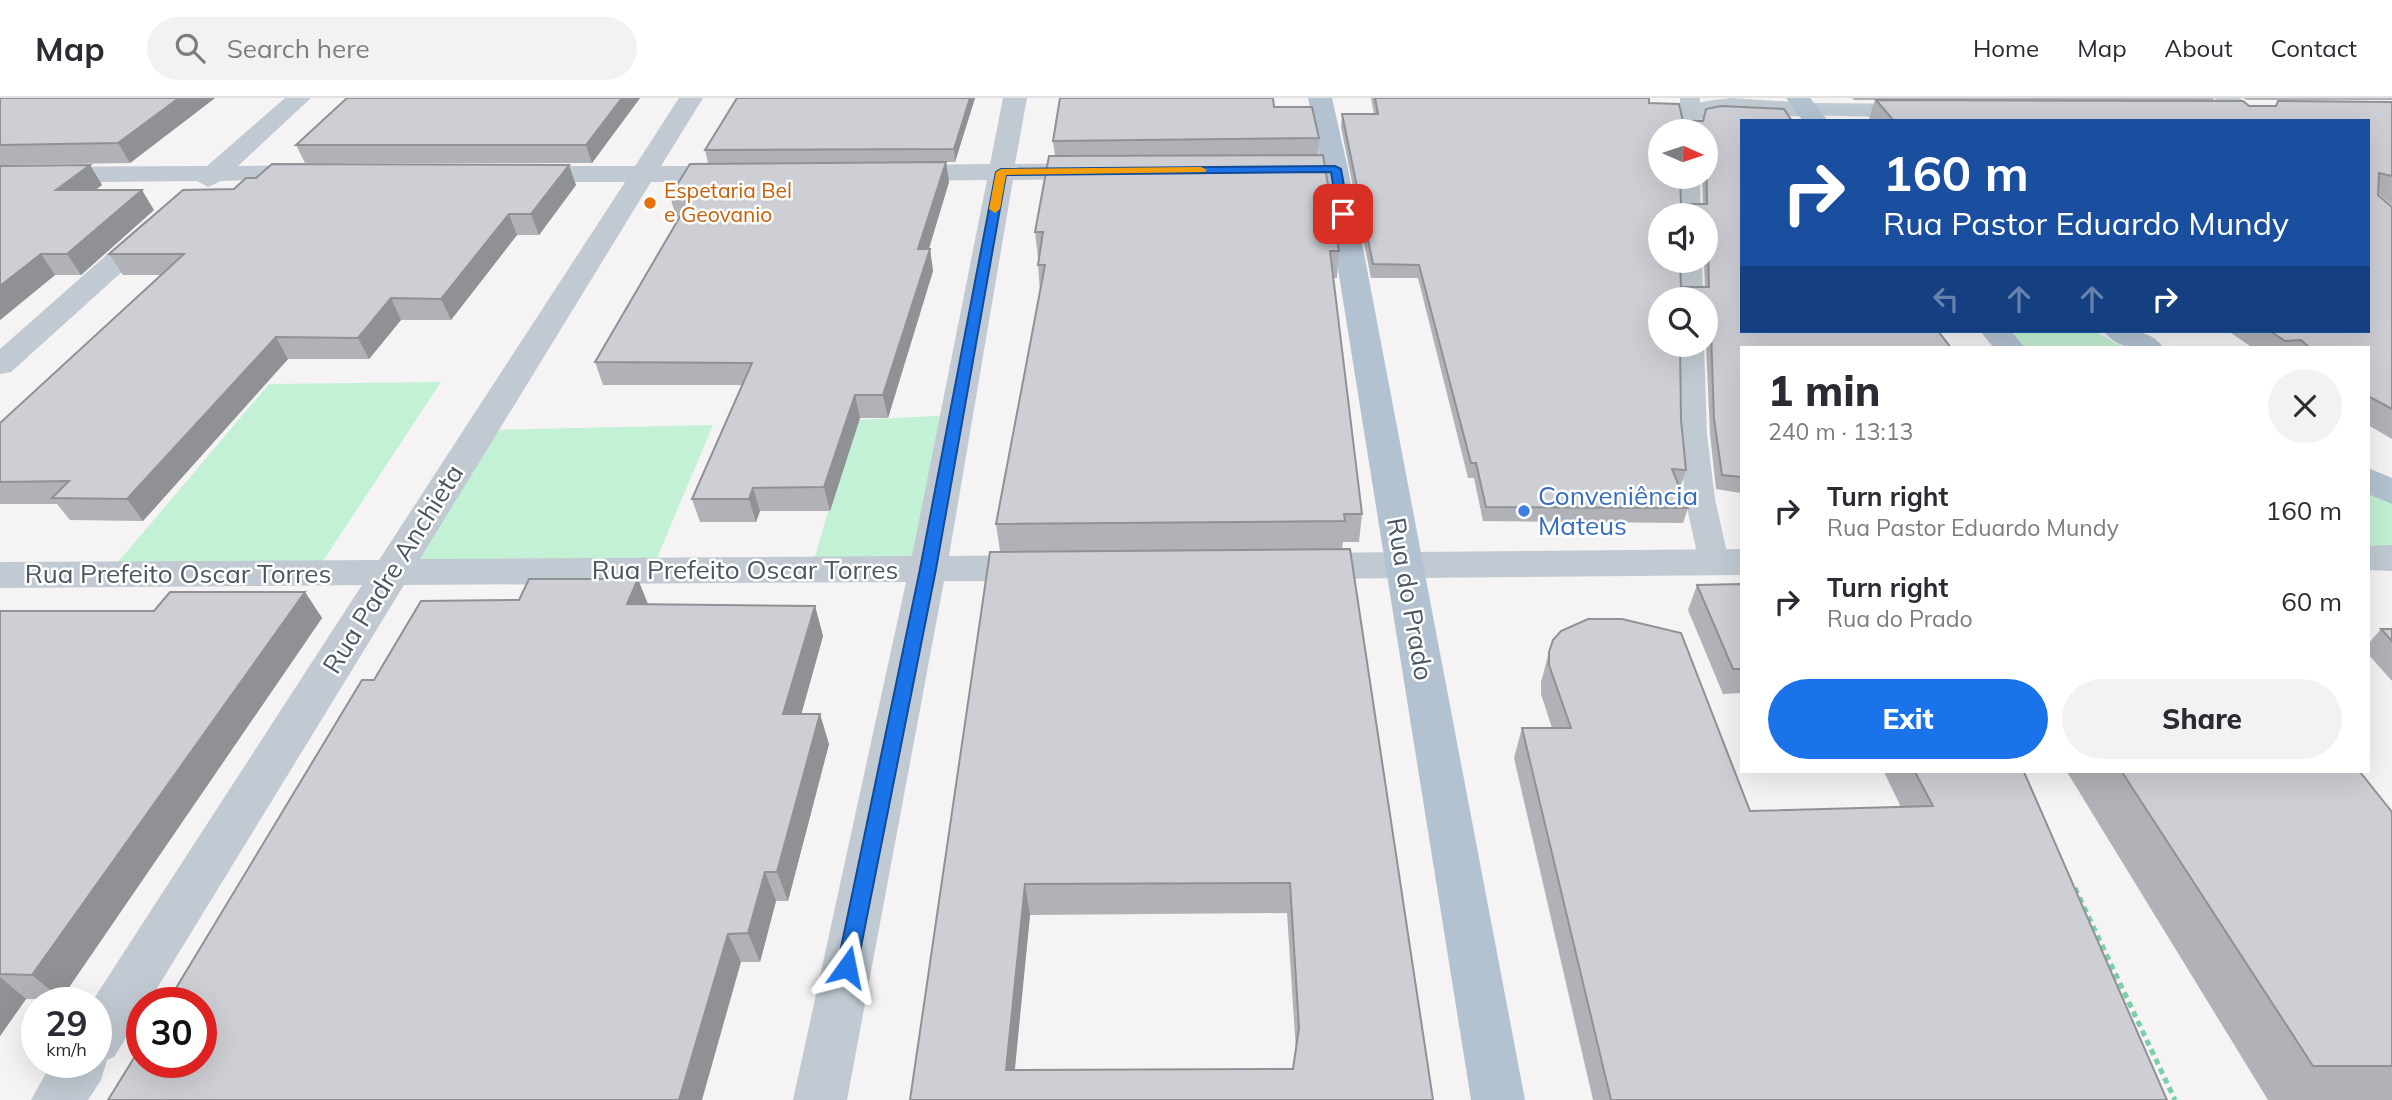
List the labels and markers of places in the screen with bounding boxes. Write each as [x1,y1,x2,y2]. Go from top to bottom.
place label: Espetaria Bel e Geovanio [664,177,792,227]
pin [1313,184,1373,244]
marker: Espetaria Bel e Geovanio [642,195,658,211]
place label: Conveniência Mateus [1538,479,1698,542]
marker: Conveniência Mateus [1516,503,1532,519]

